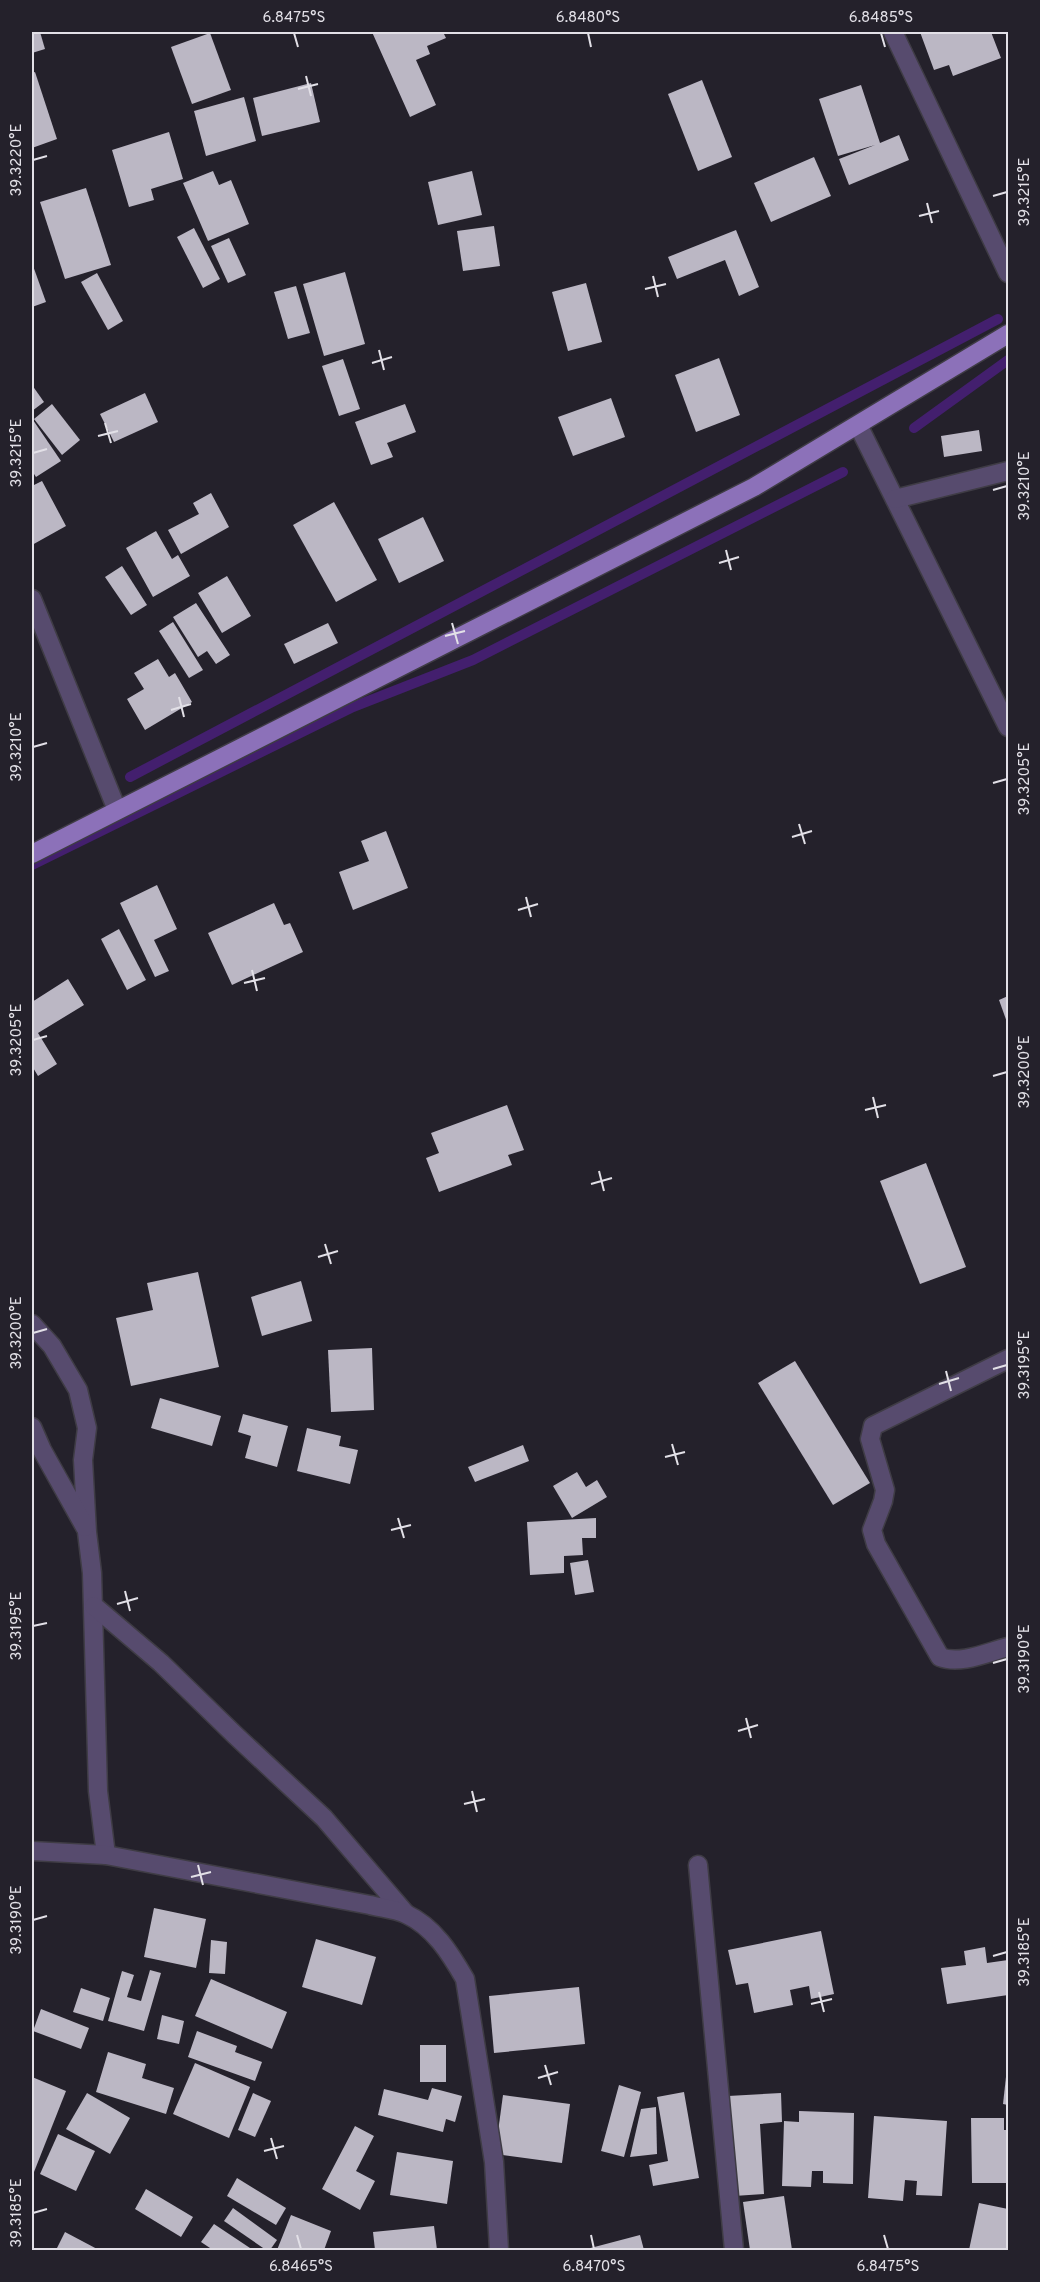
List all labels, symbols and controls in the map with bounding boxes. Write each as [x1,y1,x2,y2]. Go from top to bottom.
text: 6.8475°S [263,9,325,28]
text: 6.8480°S [556,9,620,28]
text: 6.8485°S [849,9,913,28]
text: 39.3220°E [8,124,27,196]
text: 39.3215°E [1016,157,1035,227]
text: 39.3215°E [8,418,27,488]
text: 39.3210°E [1016,451,1035,521]
text: 39.3210°E [8,712,27,782]
text: 39.3205°E [1016,742,1035,816]
text: 39.3205°E [8,1003,27,1077]
text: 39.3200°E [1016,1035,1035,1109]
text: 39.3200°E [8,1296,27,1370]
text: 39.3195°E [1016,1330,1035,1400]
text: 39.3195°E [8,1591,27,1661]
text: 39.3190°E [1016,1624,1035,1694]
text: 39.3190°E [8,1885,27,1955]
text: 39.3185°E [1016,1917,1035,1987]
text: 39.3185°E [8,2178,27,2248]
text: 6.8465°S [269,2258,333,2277]
text: 6.8470°S [563,2258,625,2277]
text: 6.8475°S [857,2258,919,2277]

